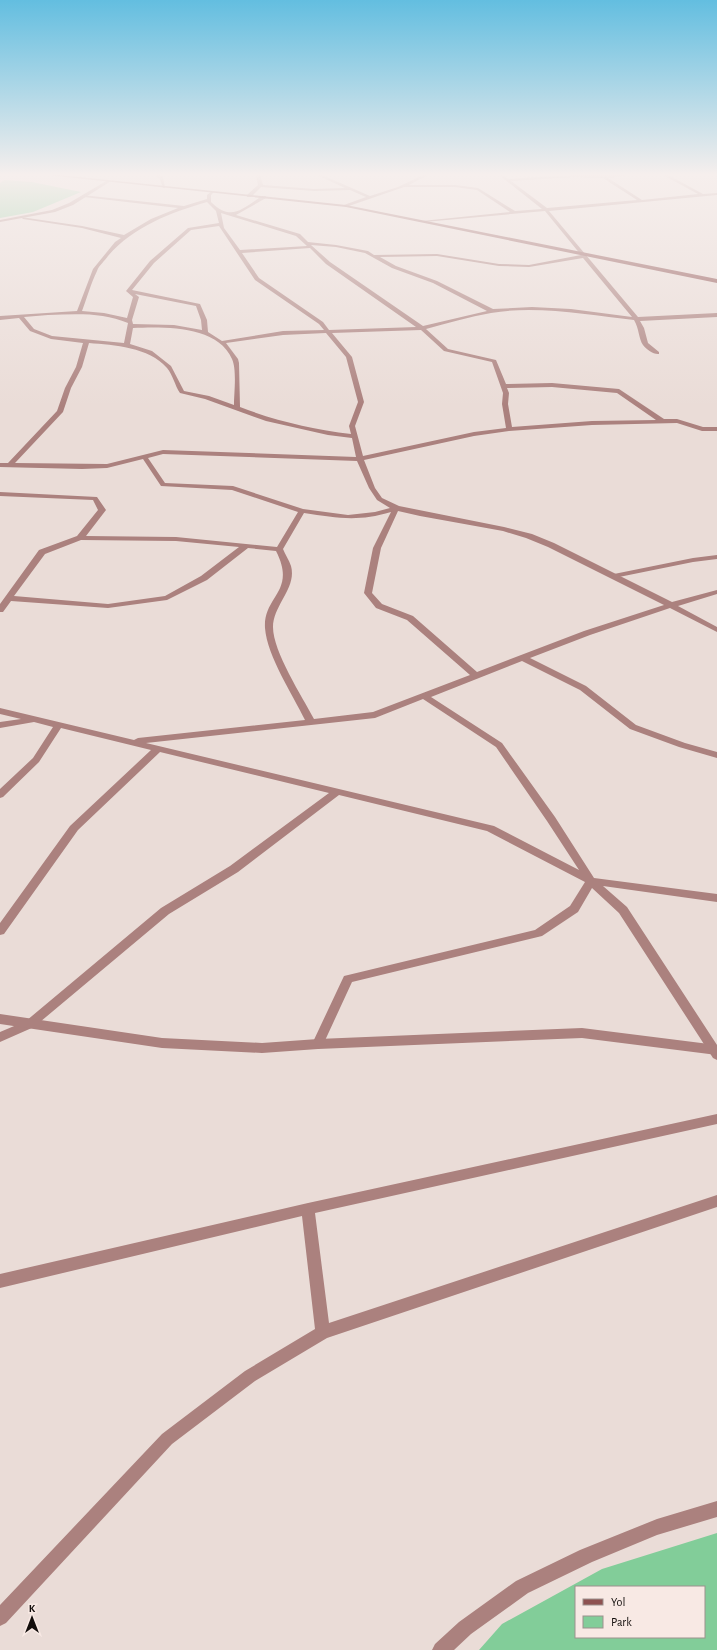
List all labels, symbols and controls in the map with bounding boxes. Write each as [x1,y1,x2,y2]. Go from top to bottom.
legend [575,1586,705,1638]
text: Yol [611,1596,625,1608]
north arrow [12,1598,52,1638]
text: K [29,1603,36,1614]
text: Park [611,1616,632,1628]

